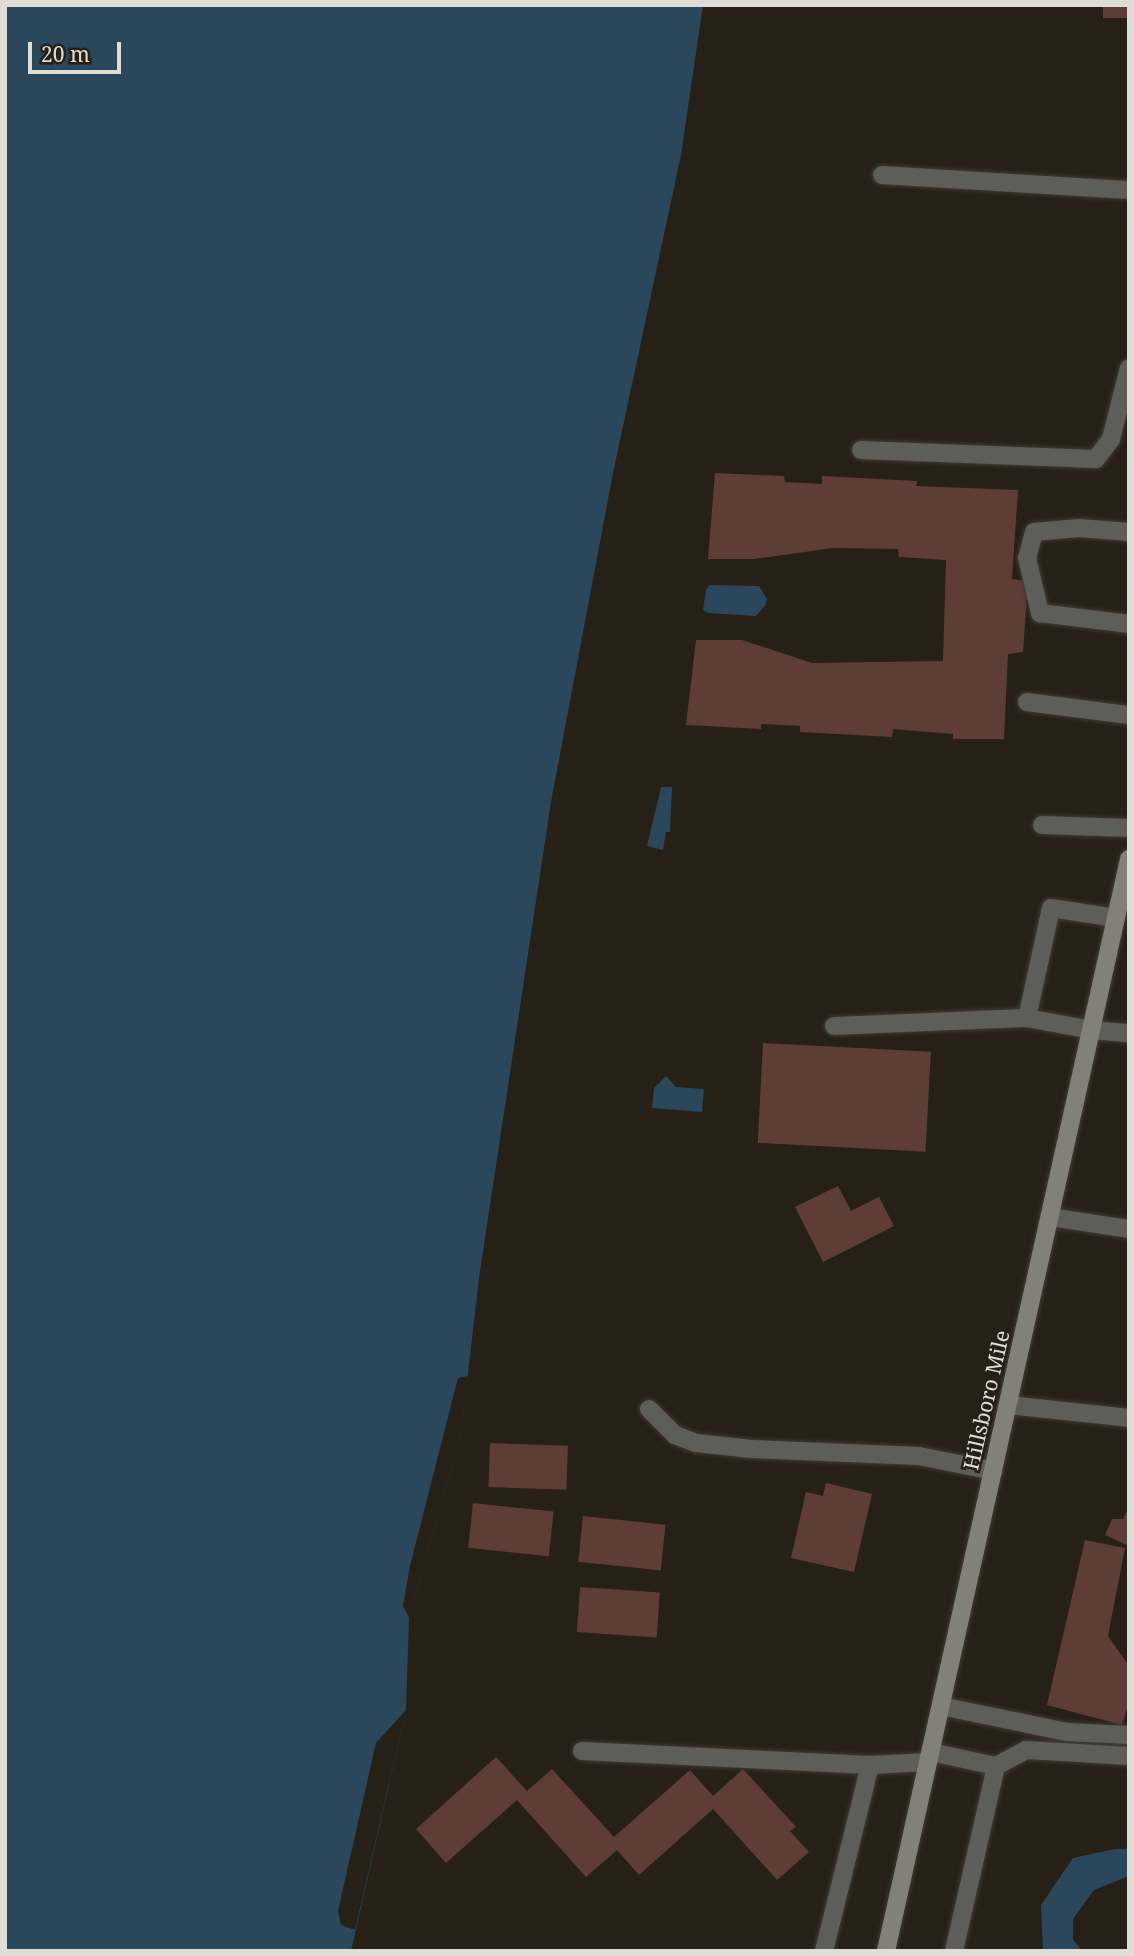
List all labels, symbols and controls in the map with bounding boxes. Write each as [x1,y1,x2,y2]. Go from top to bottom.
scale bar [32,28,124,72]
text: 20 m [41,40,90,68]
street label: Hillsboro Mile [958,1328,1014,1472]

